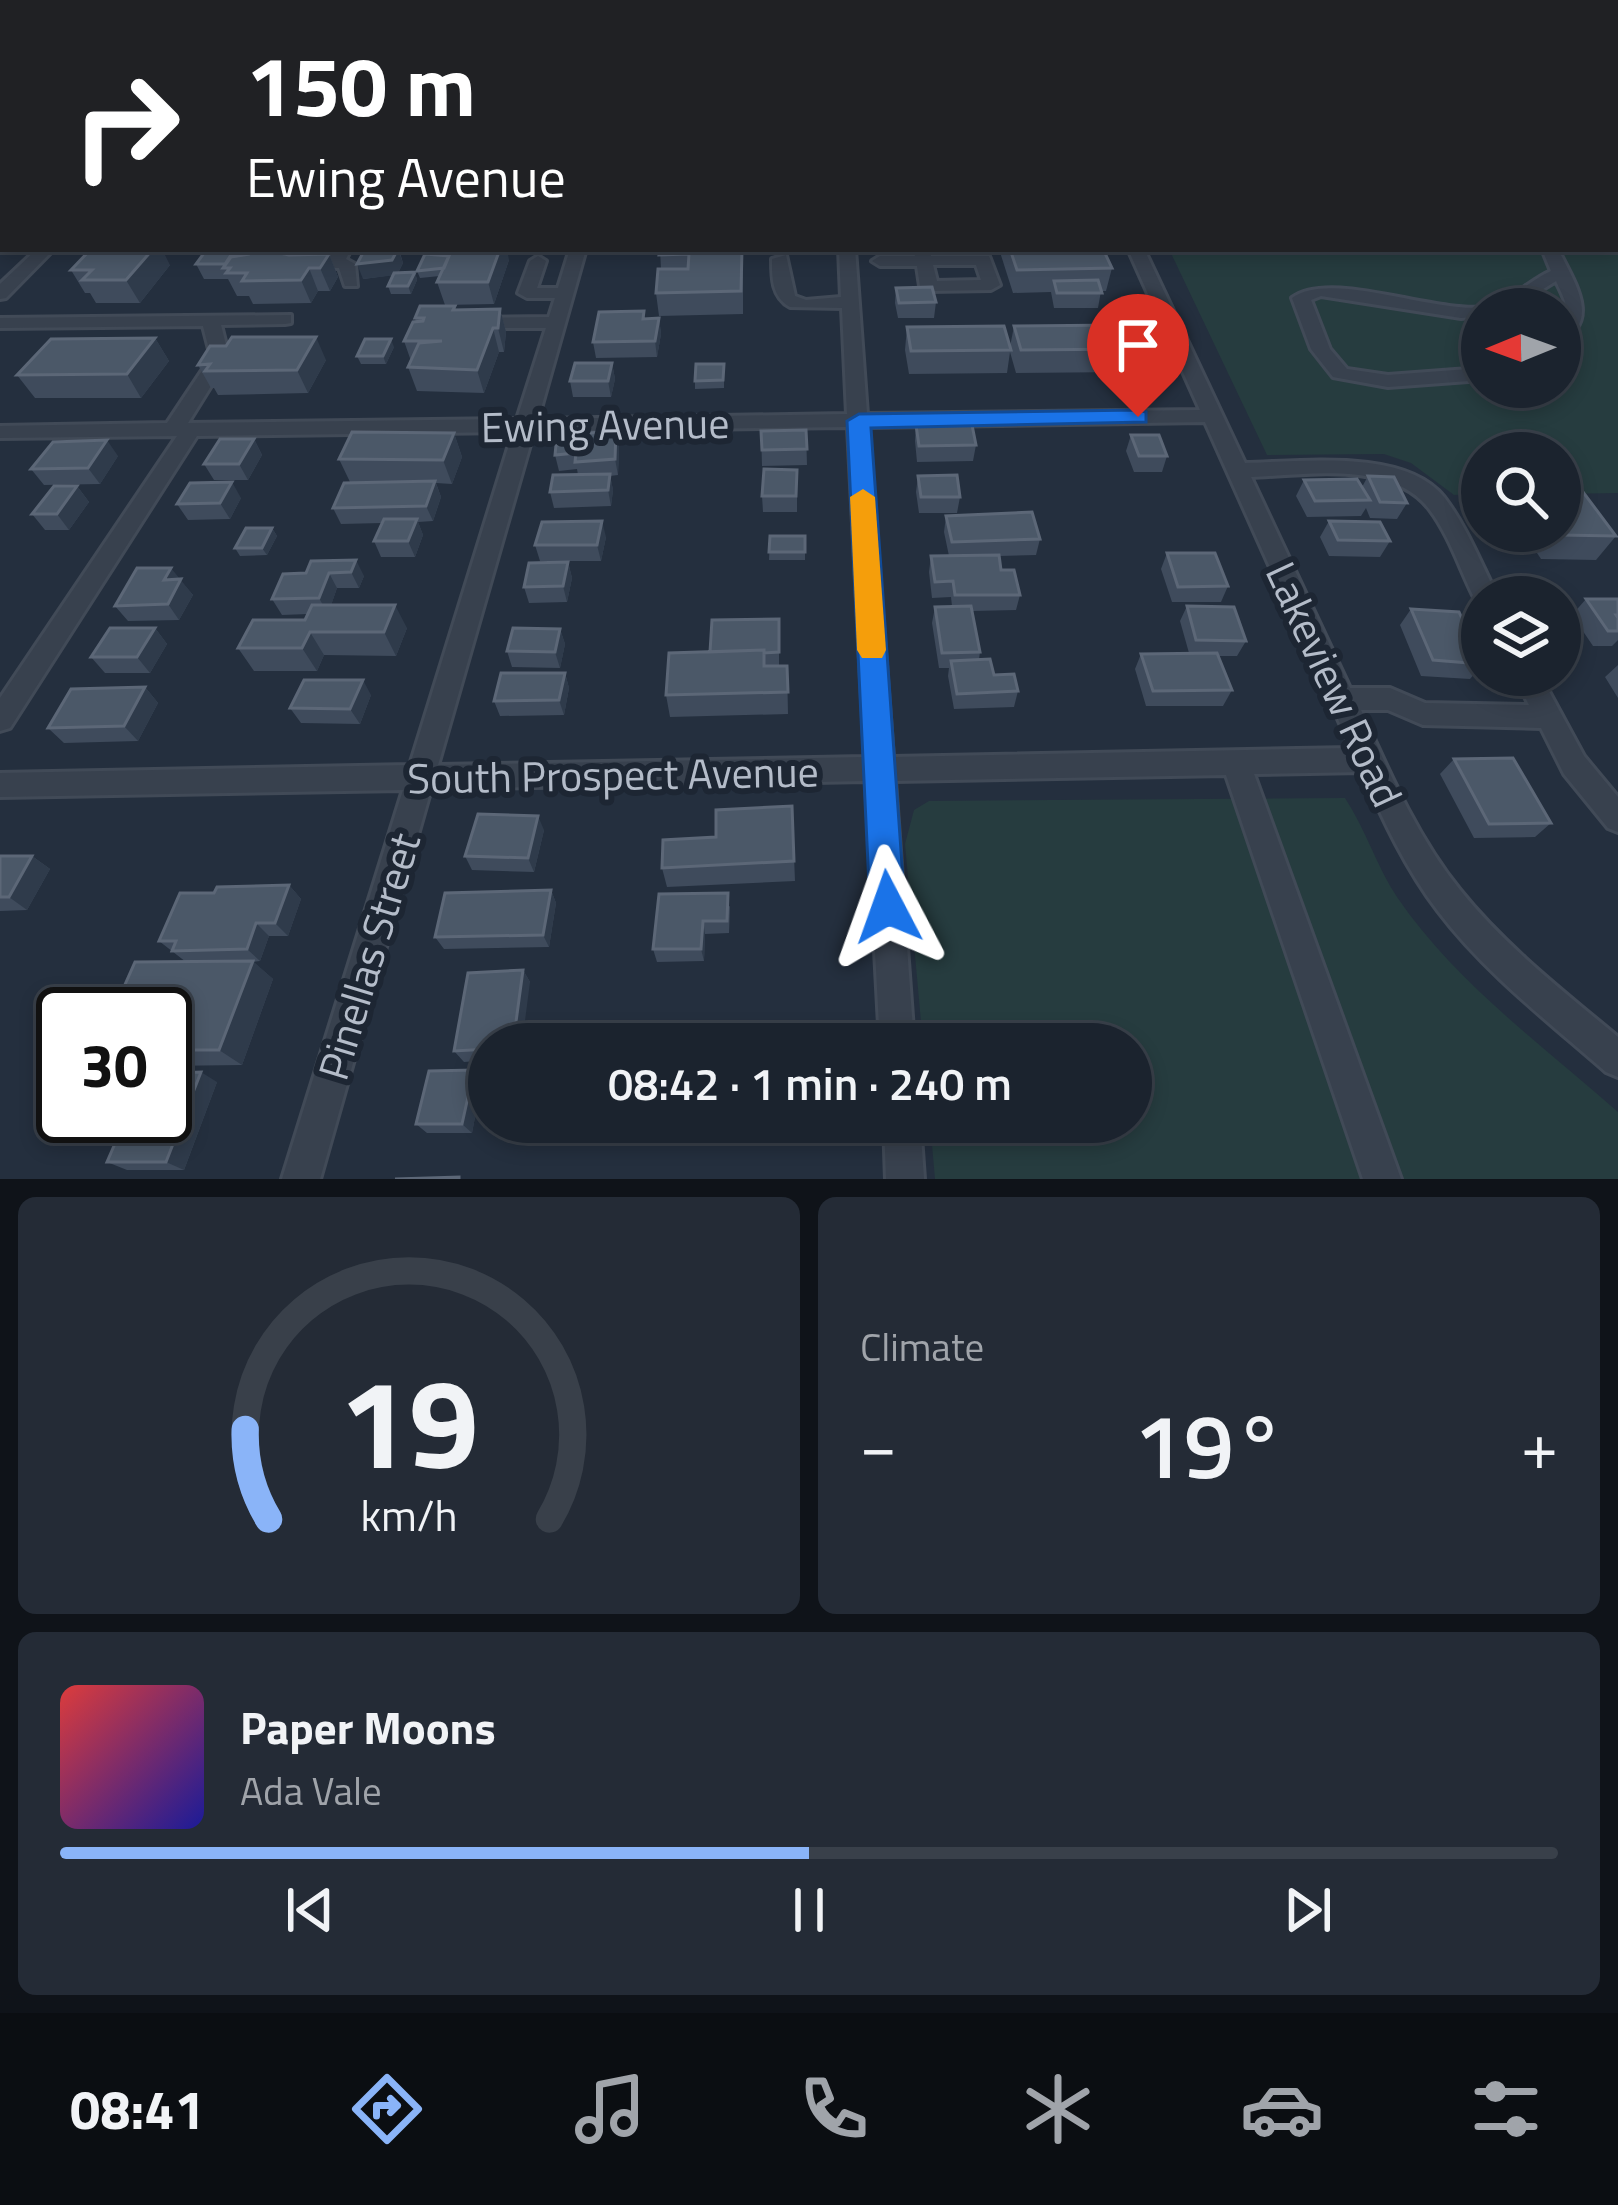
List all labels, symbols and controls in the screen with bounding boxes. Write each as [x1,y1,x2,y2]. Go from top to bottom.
text: 150 m [246,21,476,149]
icon: right [48,48,204,204]
text: Ewing Avenue [246,136,566,218]
north arrow [1461,288,1581,408]
map controls [1461,288,1581,696]
pin [1087,294,1189,417]
icon: arrive [1105,312,1171,378]
street label: Ewing Avenue [480,390,730,458]
button: search [1461,432,1581,552]
street label: Lakeview Road [1250,551,1420,817]
button: layers [1461,576,1581,696]
street label: South Prospect Avenue [407,738,819,810]
street label: Pinellas Street [300,824,436,1087]
position arrow [825,844,951,970]
speed limit sign: 30 [36,987,192,1143]
text: 08:42 · 1 min · 240 m [608,1049,1012,1117]
text: Climate [860,1317,984,1376]
text: 19 [339,1327,479,1516]
text: 19° [1133,1376,1285,1513]
text: − [860,1394,897,1495]
text: + [1521,1394,1558,1495]
text: km/h [360,1481,458,1547]
text: Paper Moons [240,1693,496,1761]
text: Ada Vale [240,1761,382,1820]
icon: previous [277,1877,343,1943]
icon: pause [776,1877,842,1943]
icon: next [1275,1877,1341,1943]
icon: directions [345,2067,429,2151]
icon: music [568,2067,652,2151]
icon: phone [792,2067,876,2151]
icon: climate [1016,2067,1100,2151]
icon: car [1240,2067,1324,2151]
icon: filters [1464,2067,1548,2151]
text: 08:41 [70,2068,205,2150]

